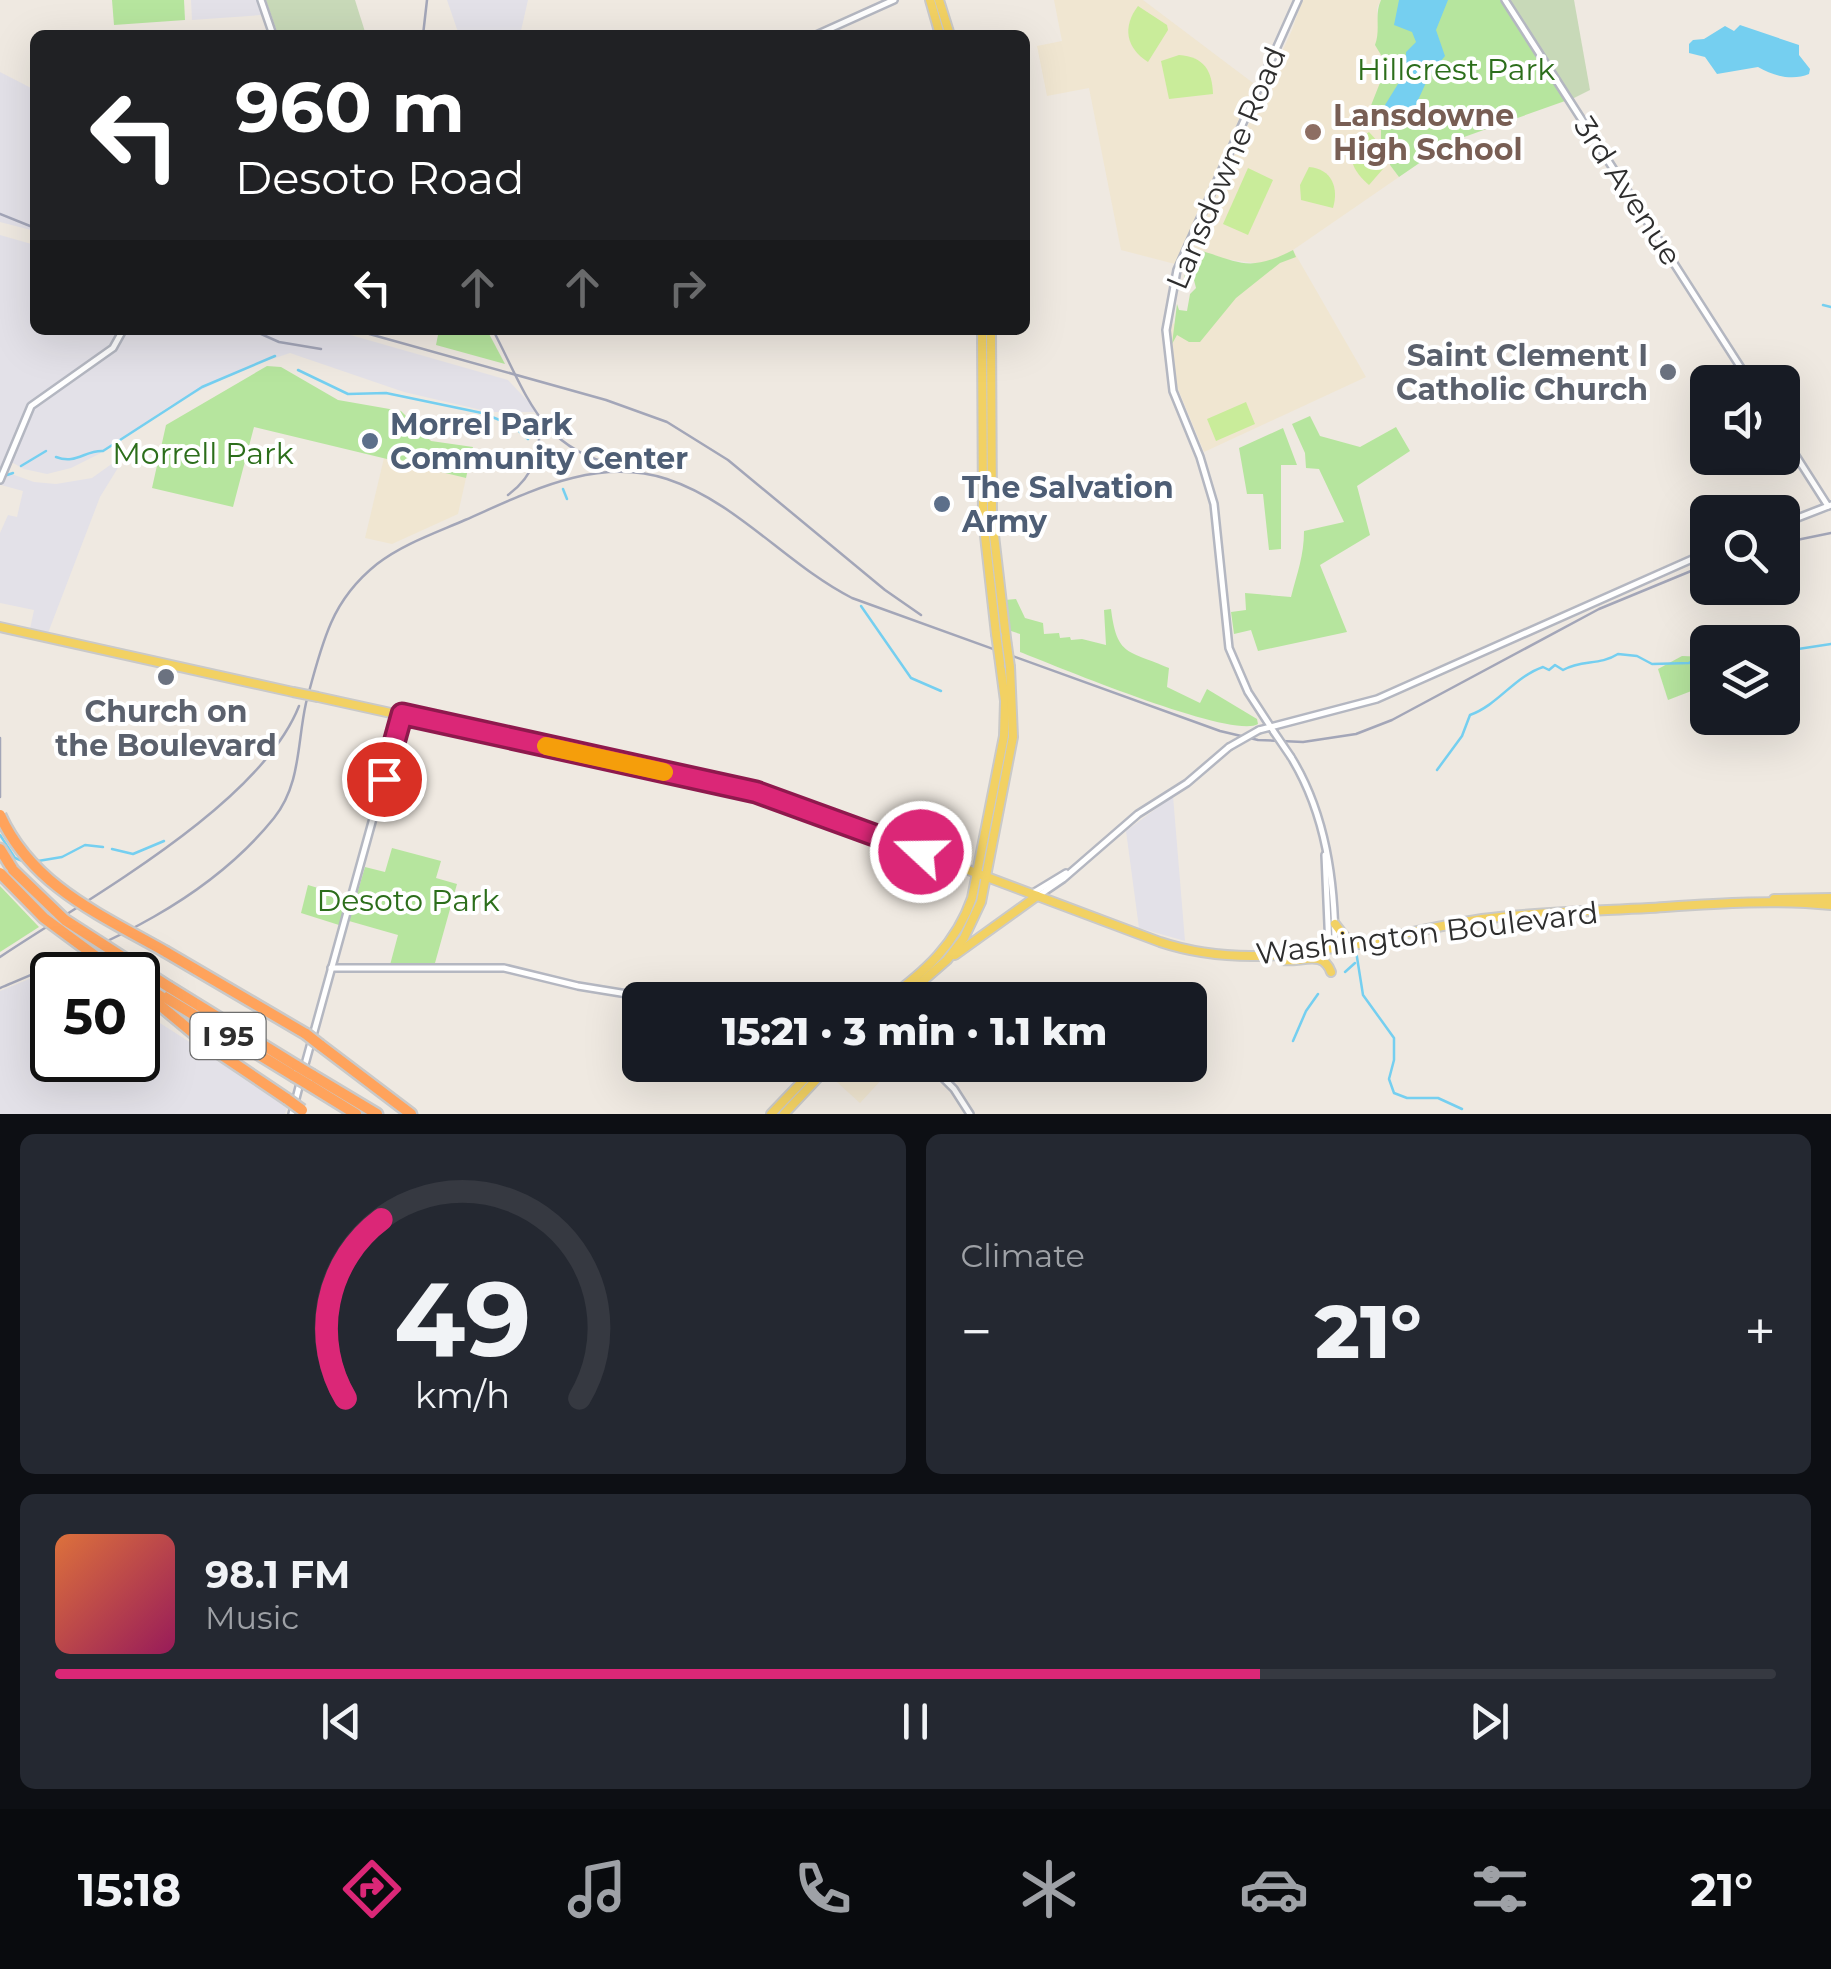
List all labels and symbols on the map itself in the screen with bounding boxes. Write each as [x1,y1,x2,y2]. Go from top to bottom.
street label: Lansdowne Road [1158,41,1294,295]
park label: Hillcrest Park [1357,51,1555,88]
place label: Lansdowne High School [1333,97,1522,168]
street label: 3rd Avenue [1566,110,1690,272]
marker: Lansdowne High School [1302,121,1324,143]
place label: Saint Clement I Catholic Church [1396,337,1648,408]
marker: Saint Clement I Catholic Church [1657,361,1679,383]
place label: Morrel Park Community Center [390,406,688,477]
marker: Morrel Park Community Center [359,430,381,452]
park label: Morrell Park [112,435,294,472]
place label: The Salvation Army [961,469,1174,540]
marker: The Salvation Army [931,493,953,515]
marker: Church on the Boulevard [155,666,177,688]
place label: Church on the Boulevard [55,693,277,764]
pin [342,737,427,822]
position arrow [869,800,973,904]
park label: Desoto Park [316,882,500,919]
street label: Washington Boulevard [1254,894,1600,972]
speed limit sign: 50 [30,952,160,1082]
road number: I 95 [190,1013,266,1059]

